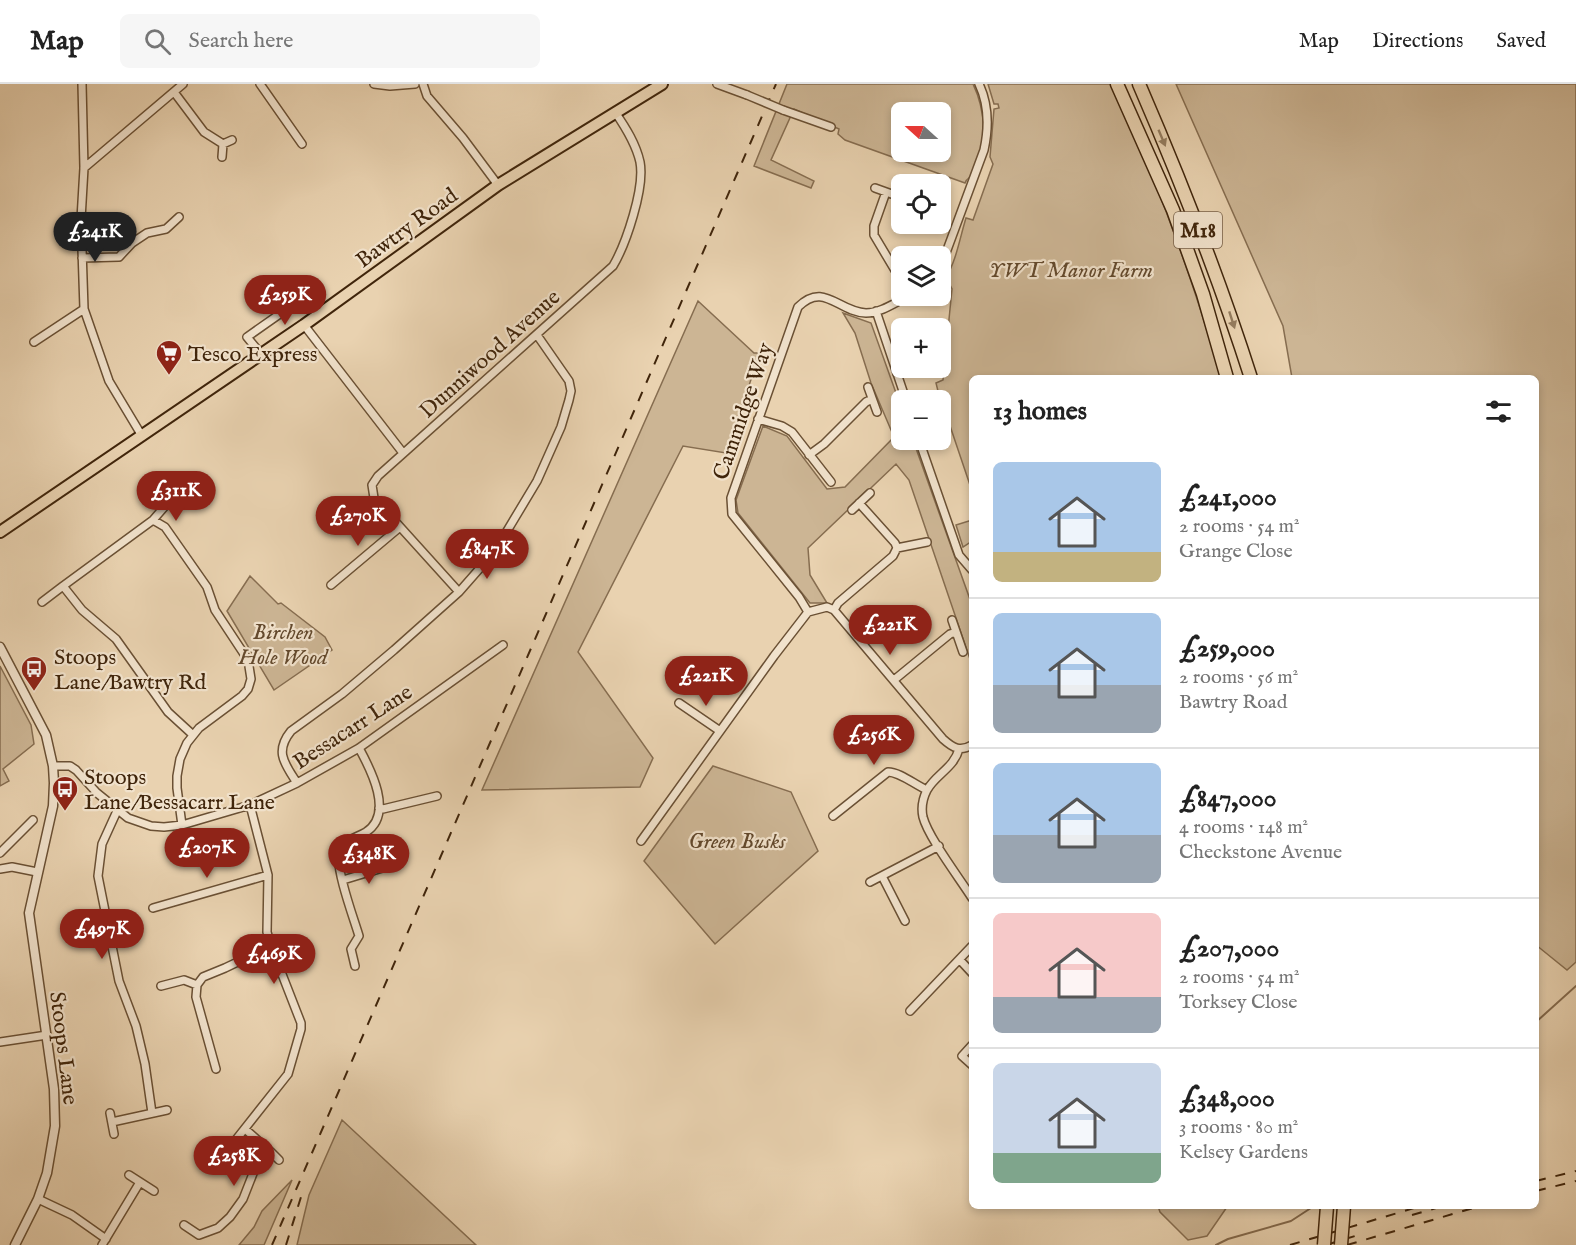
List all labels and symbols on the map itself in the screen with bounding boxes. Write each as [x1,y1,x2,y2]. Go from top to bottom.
north arrow [891,102,951,162]
one-way arrow [1158,129,1167,146]
street label: Bawtry Road [351,182,464,275]
pin: £241K [53,212,137,263]
road number: M18 [1174,212,1222,248]
park label: YWT Manor Farm [989,257,1153,285]
pin: £259K [243,275,327,326]
street label: Dunniwood Avenue [414,284,567,425]
one-way arrow [1228,311,1237,329]
supermarket icon: Tesco Express [154,338,184,376]
street label: Cammidge Way [707,339,781,484]
place label: Tesco Express [188,341,318,369]
pin: £311K [134,471,218,522]
pin: £270K [316,496,400,547]
pin: £847K [445,529,529,580]
pin: £221K [848,605,932,656]
park label: Birchen Hole Wood [237,619,329,672]
place label: Stoops Lane/Bawtry Rd [54,644,207,697]
bus stop icon: Stoops Lane/Bawtry Rd [19,654,49,692]
pin: £221K [664,656,748,707]
street label: Bessacarr Lane [288,679,418,777]
pin: £256K [832,715,916,766]
place label: Stoops Lane/Bessacarr Lane [84,764,275,817]
bus stop icon: Stoops Lane/Bessacarr Lane [50,774,80,812]
pin: £207K [165,828,249,879]
park label: Green Busks [688,828,786,856]
pin: £348K [327,834,411,885]
pin: £497K [60,909,144,960]
pin: £469K [232,934,316,985]
street label: Stoops Lane [42,990,84,1106]
pin: £258K [192,1136,276,1187]

